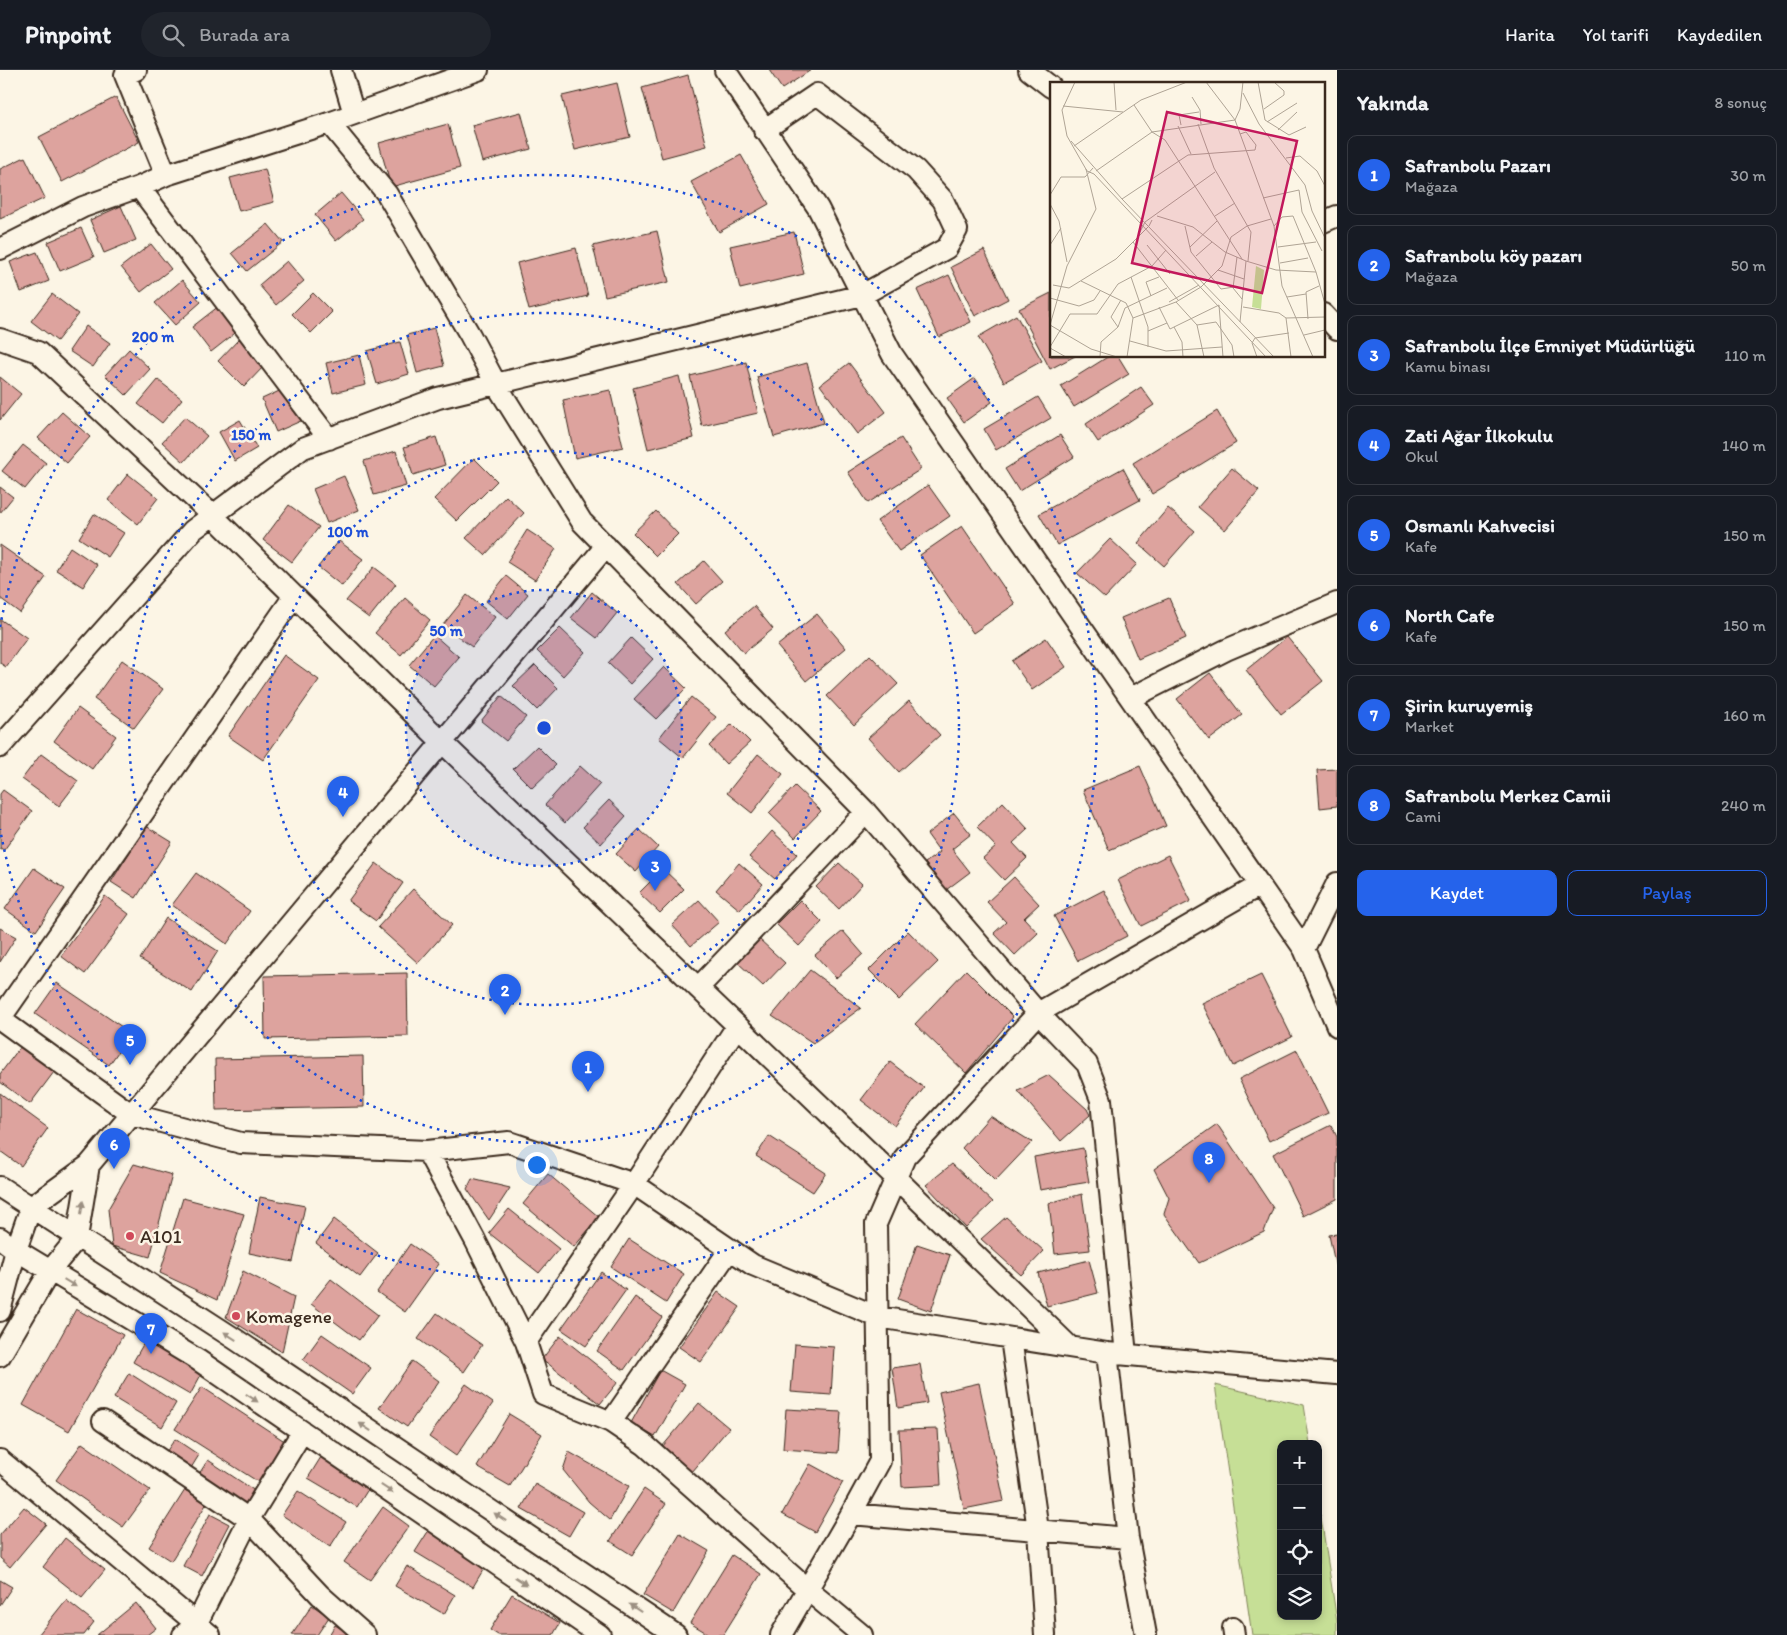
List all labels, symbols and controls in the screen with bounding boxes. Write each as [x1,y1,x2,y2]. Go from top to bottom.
search box [141,12,491,57]
text: Pinpoint [25,20,111,49]
icon: search [159,21,187,49]
text: Burada ara [199,23,290,46]
text: Harita [1505,24,1555,46]
text: Yol tarifi [1583,24,1649,46]
text: Kaydedilen [1677,24,1762,46]
inset map [1050,82,1324,358]
text: Yakında [1357,90,1429,115]
text: 8 sonuç [1715,93,1767,112]
text: Safranbolu Pazarı [1405,154,1551,177]
text: 1 [1370,166,1378,185]
text: 30 m [1730,166,1766,185]
text: Mağaza [1405,177,1458,196]
text: Safranbolu köy pazarı [1405,244,1582,267]
text: 2 [1370,256,1378,275]
text: 50 m [1731,256,1766,275]
text: Mağaza [1405,267,1458,286]
text: 200 m [132,328,175,346]
text: Safranbolu İlçe Emniyet Müdürlüğü [1405,334,1695,357]
text: 3 [1370,346,1378,365]
text: 110 m [1724,346,1766,365]
text: Kamu binası [1405,357,1490,376]
text: Zati Ağar İlkokulu [1405,424,1553,447]
text: 150 m [231,426,271,444]
text: 4 [1369,436,1379,455]
text: 140 m [1722,436,1766,455]
text: Okul [1405,447,1438,466]
text: Osmanlı Kahvecisi [1405,514,1555,537]
text: 100 m [327,523,369,541]
text: 5 [1370,526,1378,545]
text: 150 m [1723,526,1766,545]
text: Kafe [1405,537,1437,556]
text: North Cafe [1405,604,1495,627]
text: 6 [1370,616,1378,635]
text: 150 m [1723,616,1766,635]
text: 50 m [429,622,463,640]
text: Kafe [1405,627,1437,646]
text: Şirin kuruyemiş [1405,694,1533,717]
text: 7 [1370,706,1378,725]
text: 160 m [1723,706,1766,725]
text: Market [1405,717,1454,736]
centre of rings [535,719,553,737]
pin: 4 [327,776,359,817]
text: Safranbolu Merkez Camii [1405,784,1611,807]
text: 8 [1370,796,1378,815]
text: 240 m [1721,796,1766,815]
text: Cami [1405,807,1441,826]
pin: 3 [639,850,671,891]
button: Kaydet [1357,870,1557,916]
button: Paylaş [1567,870,1767,916]
pin: 2 [489,974,521,1015]
pin: 5 [114,1024,146,1065]
pin: 1 [572,1051,604,1092]
pin: 6 [98,1128,130,1169]
pin: 8 [1193,1142,1225,1183]
your location [524,1152,550,1178]
one-way arrow [78,1200,86,1216]
place label: A101 [140,1225,182,1248]
marker: A101 [124,1230,136,1242]
one-way arrow [64,1279,77,1288]
place label: Komagene [246,1305,332,1328]
marker: Komagene [230,1310,242,1322]
pin: 7 [135,1313,167,1354]
one-way arrow [224,1332,237,1341]
one-way arrow [246,1393,259,1402]
one-way arrow [358,1422,372,1432]
map controls [1277,1440,1322,1620]
button: + [1277,1440,1322,1485]
one-way arrow [380,1484,393,1494]
button: − [1277,1485,1322,1530]
one-way arrow [493,1512,507,1522]
button: locate [1277,1530,1322,1575]
button: layers [1277,1575,1322,1620]
one-way arrow [514,1576,528,1586]
one-way arrow [628,1603,642,1613]

